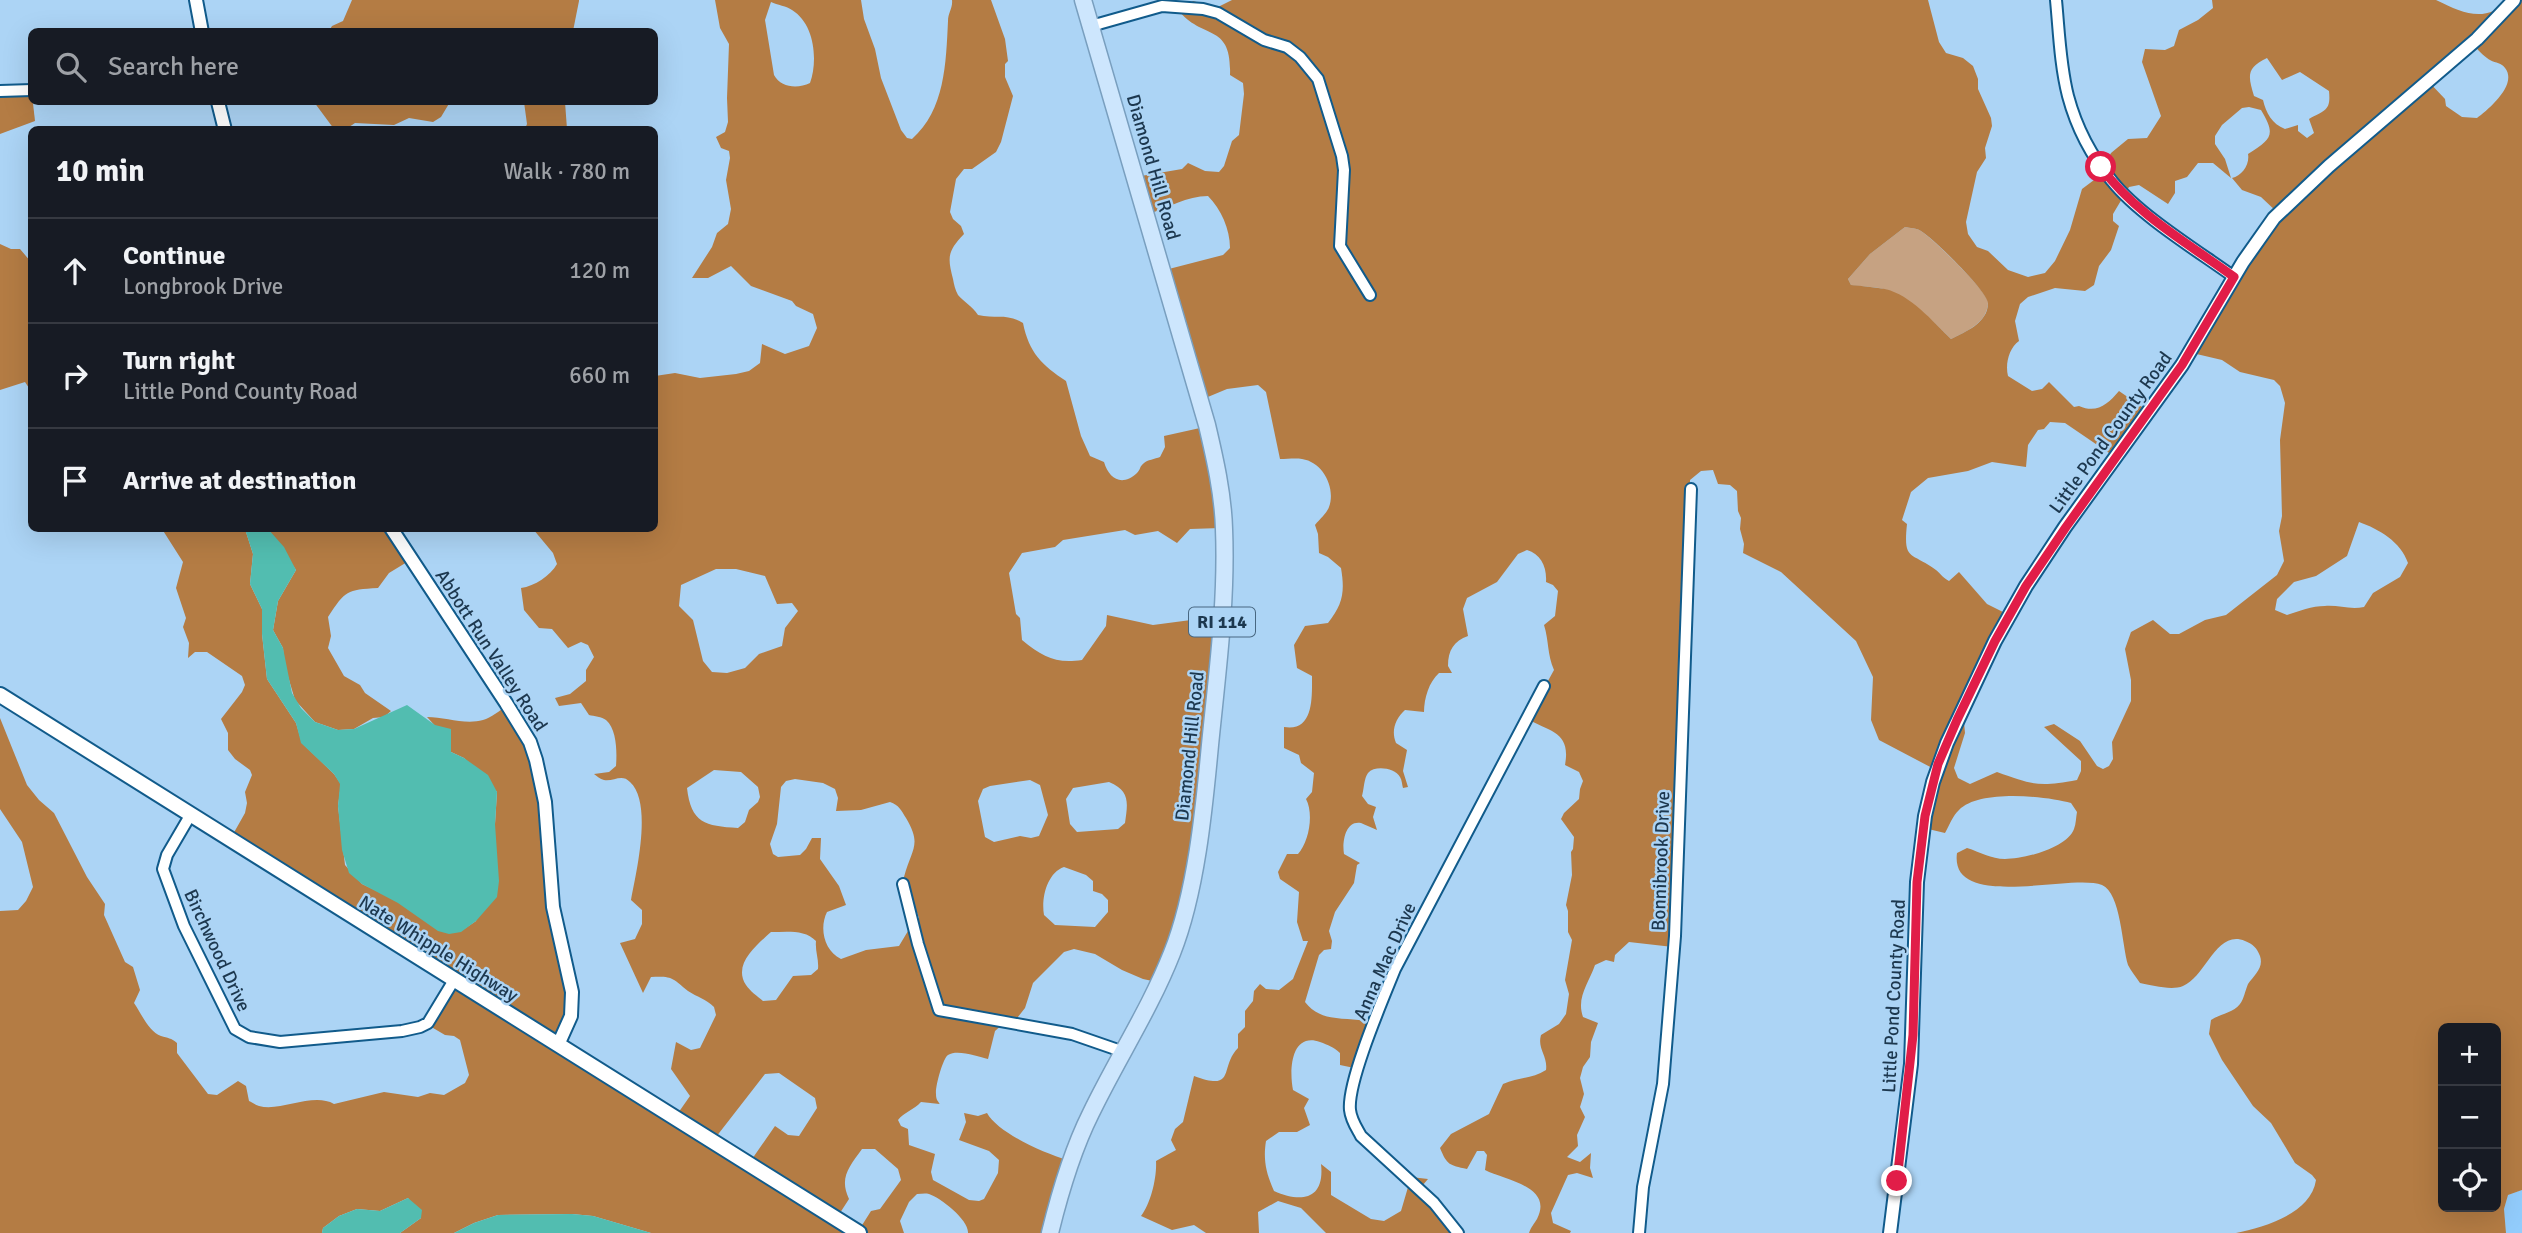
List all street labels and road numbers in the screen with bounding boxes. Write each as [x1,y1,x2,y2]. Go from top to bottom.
street label: Diamond Hill Road [1121,92,1185,243]
street label: Little Pond County Road [2044,347,2178,518]
street label: Abbott Run Valley Road [430,565,553,736]
road number: RI 114 [1189,608,1255,636]
street label: Diamond Hill Road [1170,670,1210,822]
street label: Bonnibrook Drive [1647,791,1675,931]
street label: Birchwood Drive [178,885,256,1015]
street label: Nate Whipple Highway [354,890,523,1008]
street label: Little Pond County Road [1877,898,1911,1094]
street label: Anna Mac Drive [1348,899,1422,1024]

